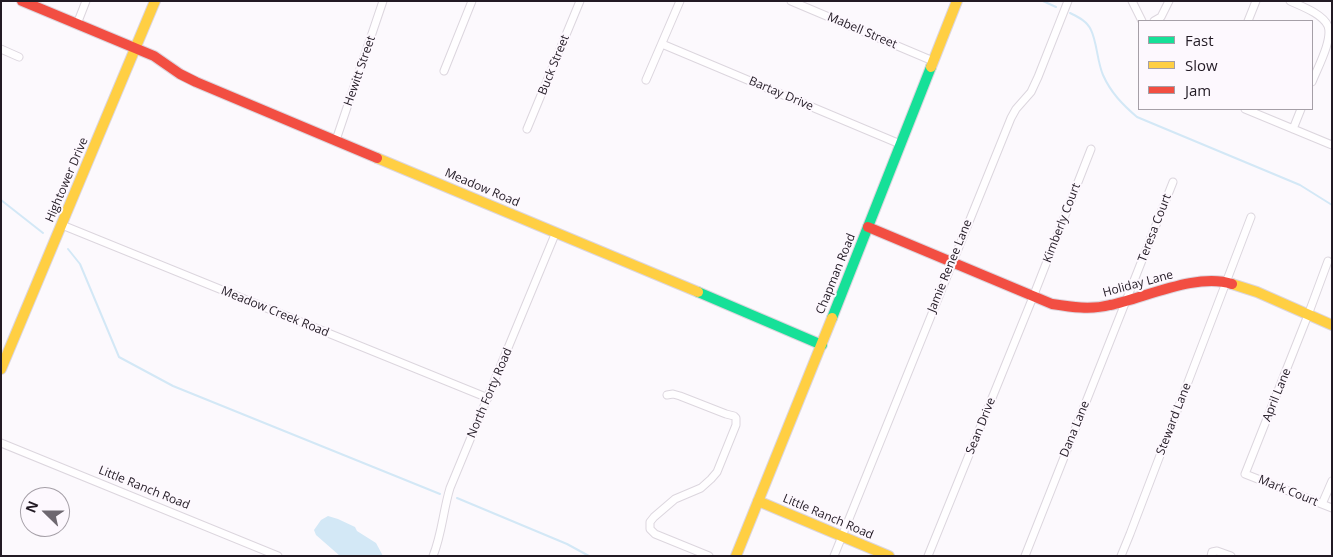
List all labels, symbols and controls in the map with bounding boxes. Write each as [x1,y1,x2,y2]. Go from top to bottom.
street label: Mabell Street [825,10,899,52]
legend [1138,20,1313,110]
text: Fast [1185,30,1214,50]
street label: Buck Street [535,33,573,97]
street label: Hewitt Street [341,34,379,108]
text: Slow [1185,55,1218,75]
street label: Bartay Drive [747,74,815,114]
text: Jam [1185,80,1211,100]
street label: Hightower Drive [43,135,91,225]
street label: Meadow Road [442,166,522,210]
street label: Kimberly Court [1040,181,1084,265]
street label: Teresa Court [1135,192,1175,264]
street label: Jamie Renee Lane [925,217,975,315]
street label: Chapman Road [813,232,859,316]
street label: Holiday Lane [1101,268,1175,300]
street label: Meadow Creek Road [219,284,331,340]
street label: North Forty Road [465,346,515,440]
street label: April Lane [1260,366,1294,424]
street label: Steward Lane [1154,381,1194,457]
street label: Sean Drive [963,396,999,456]
street label: Dana Lane [1057,399,1093,459]
street label: Little Ranch Road [96,463,192,513]
street label: Mark Court [1256,473,1320,509]
north arrow [20,487,70,537]
street label: Little Ranch Road [781,491,875,543]
text: N [21,498,42,515]

